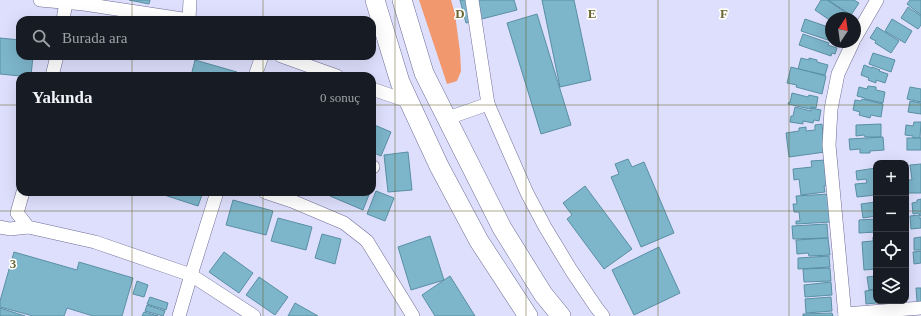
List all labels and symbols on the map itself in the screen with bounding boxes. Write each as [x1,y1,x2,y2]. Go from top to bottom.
text: D [455,6,465,21]
text: E [588,6,596,21]
text: F [720,6,728,21]
north arrow [825,12,861,48]
text: 3 [10,256,17,271]

